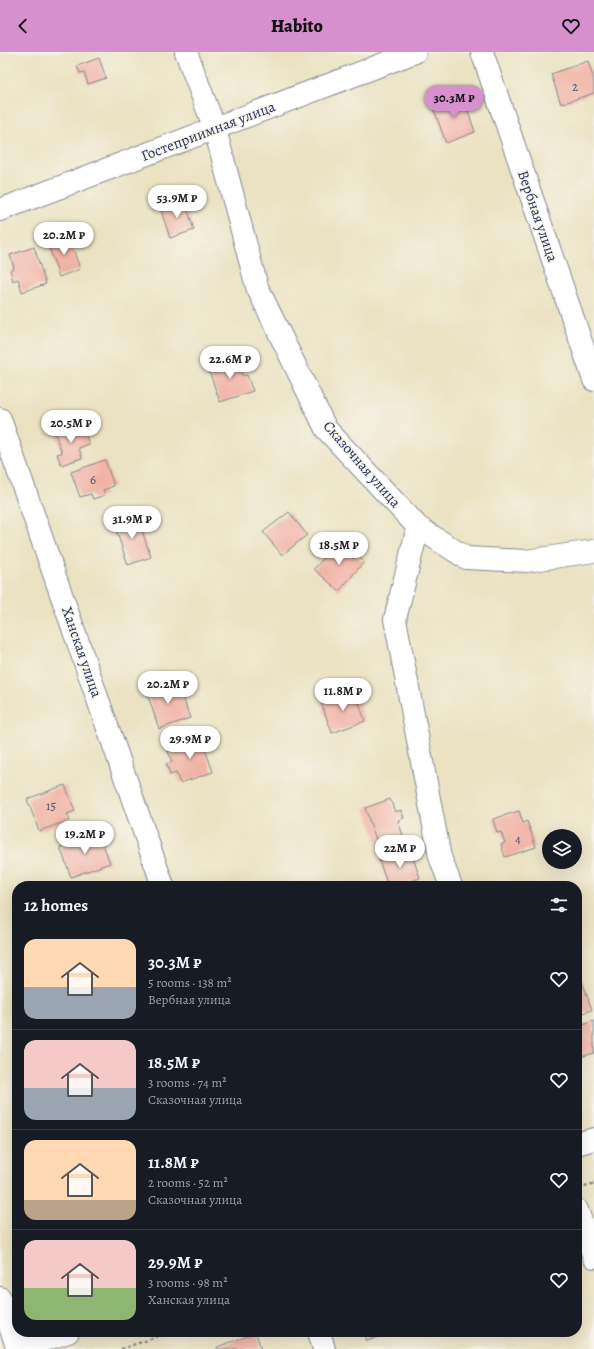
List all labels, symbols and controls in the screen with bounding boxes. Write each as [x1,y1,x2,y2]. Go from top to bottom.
text: Habito [271,14,323,38]
icon: back [12,15,34,37]
icon: heart [560,15,582,37]
house number: 2 [572,78,578,95]
pin: 30.3M ₽ [417,85,491,119]
text: 30.3M ₽ [433,89,475,106]
street label: Гостеприимная улица [138,96,278,166]
street label: Вербная улица [513,168,563,265]
pin: 53.9M ₽ [140,185,214,219]
text: 53.9M ₽ [157,189,197,206]
pin: 20.2M ₽ [27,222,101,256]
text: 20.2M ₽ [43,226,85,243]
pin: 22.6M ₽ [193,346,267,380]
text: 22.6M ₽ [209,350,251,367]
pin: 20.5M ₽ [34,410,108,444]
text: 20.5M ₽ [50,414,92,431]
street label: Сказочная улица [319,416,405,512]
house number: 6 [90,471,96,488]
pin: 31.9M ₽ [95,506,169,540]
text: 31.9M ₽ [112,510,152,527]
pin: 18.5M ₽ [302,532,376,566]
text: 18.5M ₽ [319,536,359,553]
street label: Ханская улица [57,604,107,700]
pin: 20.2M ₽ [131,671,205,705]
text: 20.2M ₽ [147,675,189,692]
pin: 11.8M ₽ [306,678,380,712]
text: 11.8M ₽ [324,682,362,699]
pin: 29.9M ₽ [153,726,227,760]
text: 29.9M ₽ [169,730,211,747]
house number: 15 [46,797,56,814]
pin: 19.2M ₽ [48,821,122,855]
text: 19.2M ₽ [65,825,105,842]
map controls [542,829,582,869]
button: layers [542,829,582,869]
house number: 4 [515,830,521,847]
pin: 22M ₽ [372,835,428,869]
text: 22M ₽ [384,839,416,856]
text: 12 homes [24,894,88,917]
icon: filters [548,894,570,916]
text: 30.3M ₽ [148,951,202,974]
icon: home [56,955,104,1003]
icon: heart [548,968,570,990]
text: 5 rooms · 138 m² [148,974,232,991]
text: Вербная улица [148,991,231,1008]
text: 18.5M ₽ [148,1051,200,1074]
icon: home [56,1056,104,1104]
icon: heart [548,1069,570,1091]
text: 3 rooms · 74 m² [148,1074,227,1091]
text: Сказочная улица [148,1091,242,1108]
text: 11.8M ₽ [148,1151,199,1174]
icon: home [56,1156,104,1204]
icon: heart [548,1169,570,1191]
text: 2 rooms · 52 m² [148,1174,228,1191]
text: Сказочная улица [148,1191,242,1208]
text: 29.9M ₽ [148,1251,203,1274]
icon: home [56,1256,104,1304]
icon: heart [548,1269,570,1291]
text: 3 rooms · 98 m² [148,1274,227,1291]
text: Ханская улица [148,1291,230,1308]

